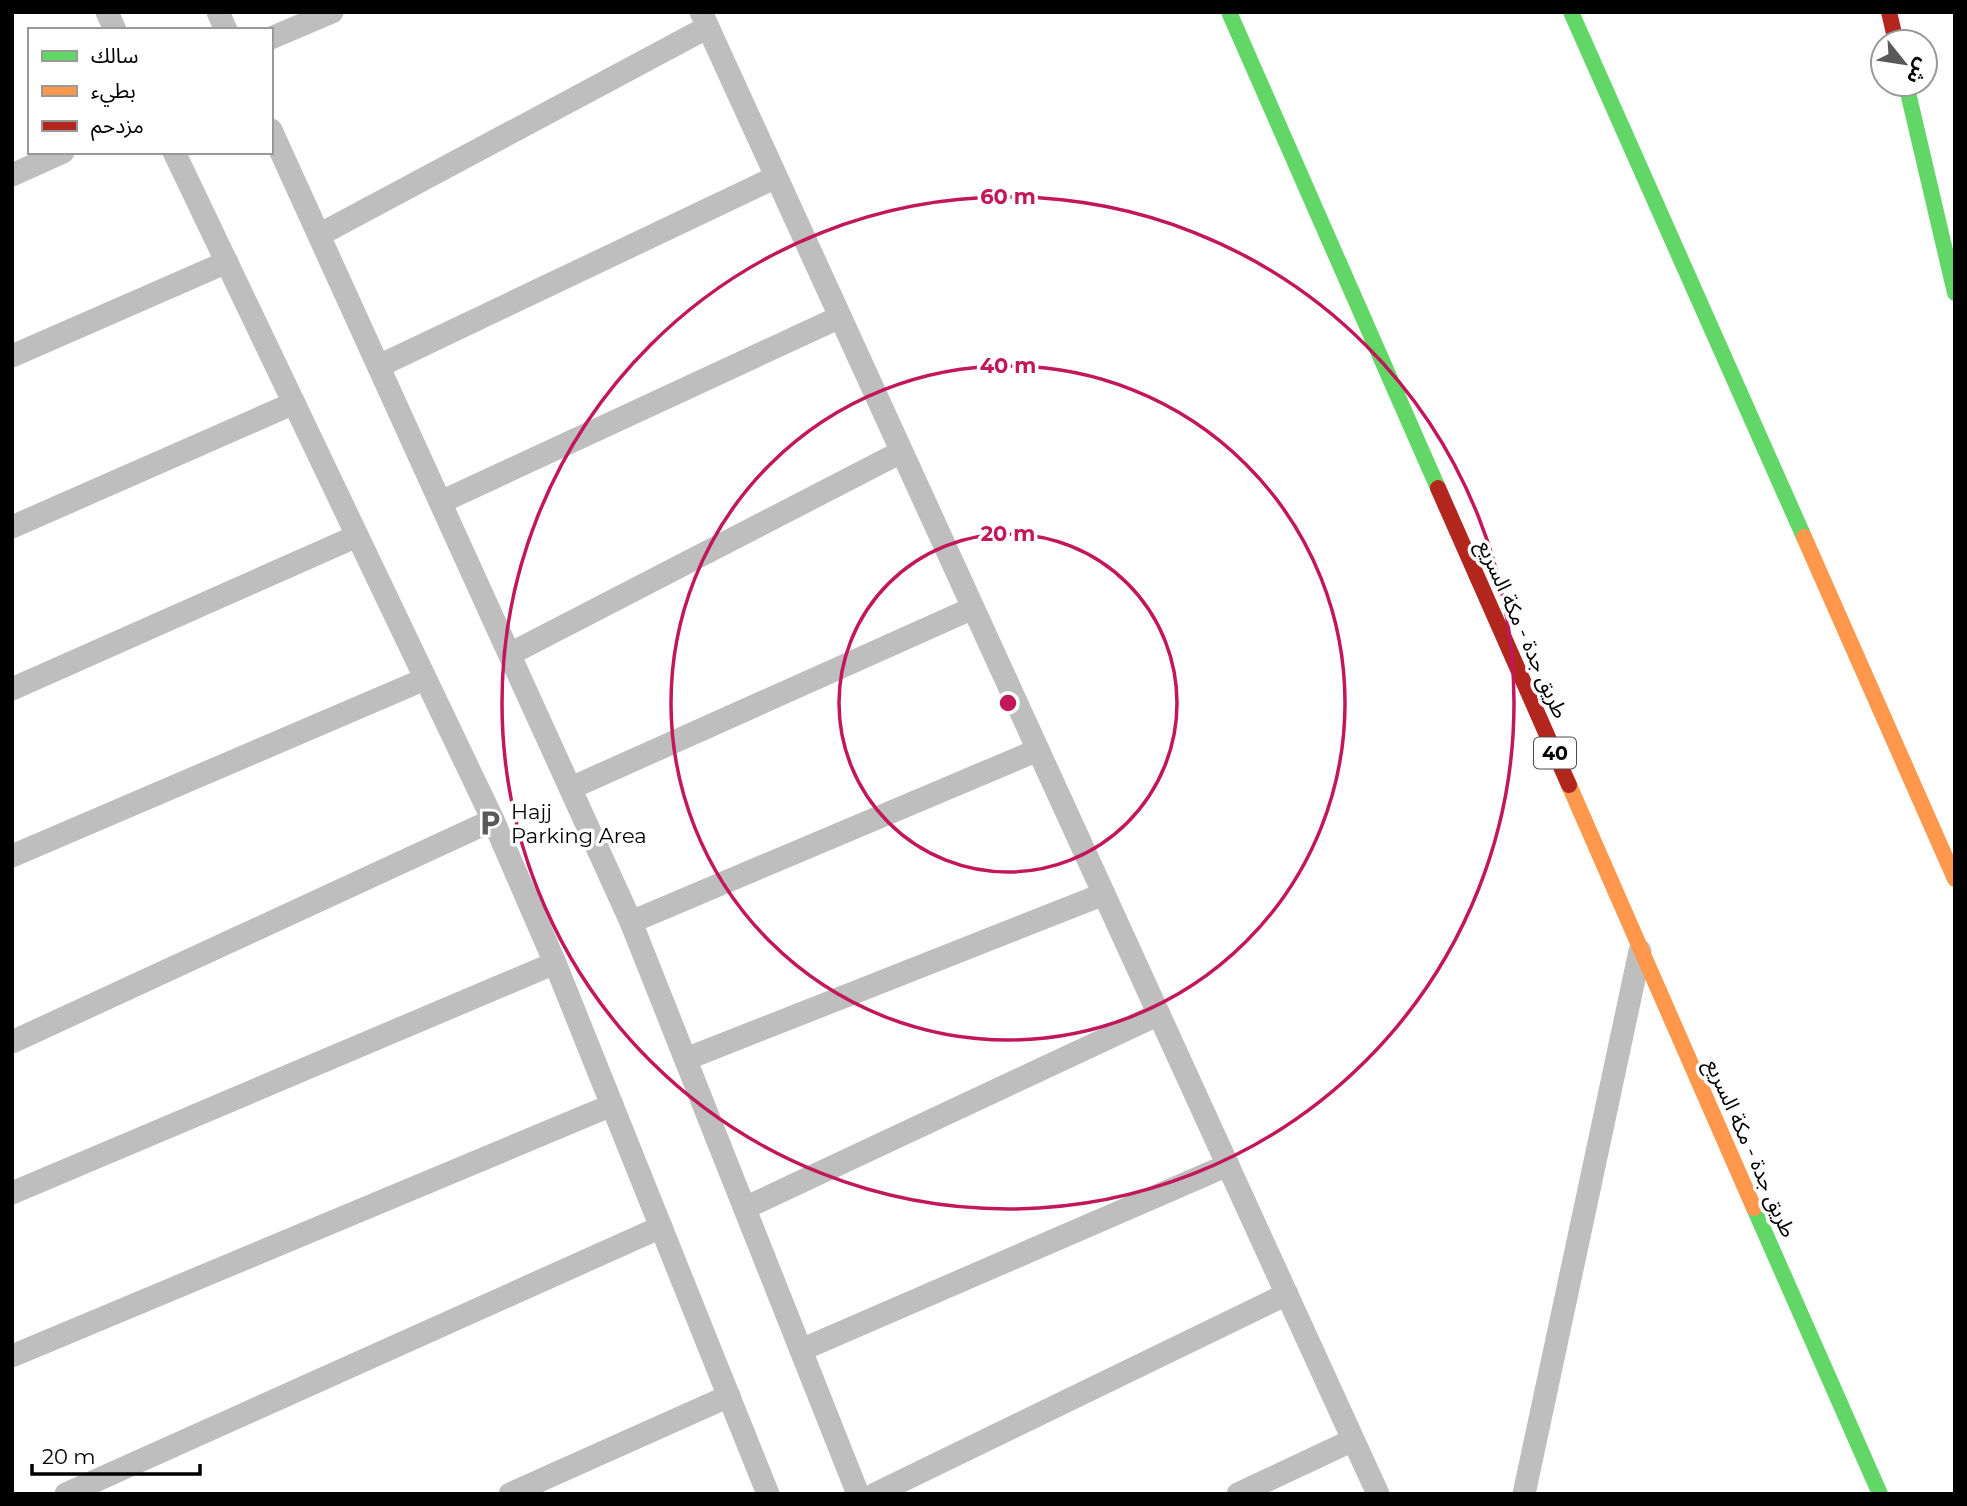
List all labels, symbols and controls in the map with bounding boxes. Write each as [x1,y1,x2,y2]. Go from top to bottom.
legend [28,28,273,154]
north arrow [1869,28,1939,98]
text: سالك [91,43,138,68]
text: ش [1902,54,1935,88]
text: بطيء [91,78,136,107]
text: مزدحم [91,113,144,141]
text: 60 m [980,184,1036,209]
text: 40 m [980,353,1036,378]
text: 20 m [981,521,1035,546]
street label: طريق جدة - مكة السريع [1470,536,1574,723]
centre of rings [996,691,1020,715]
road number: 40 [1534,738,1576,768]
place label: Hajj Parking Area [511,799,647,848]
parking icon: Hajj Parking Area [475,808,505,838]
street label: طريق جدة - مكة السريع [1698,1055,1802,1242]
scale bar [32,1432,200,1476]
text: 20 m [42,1444,96,1469]

